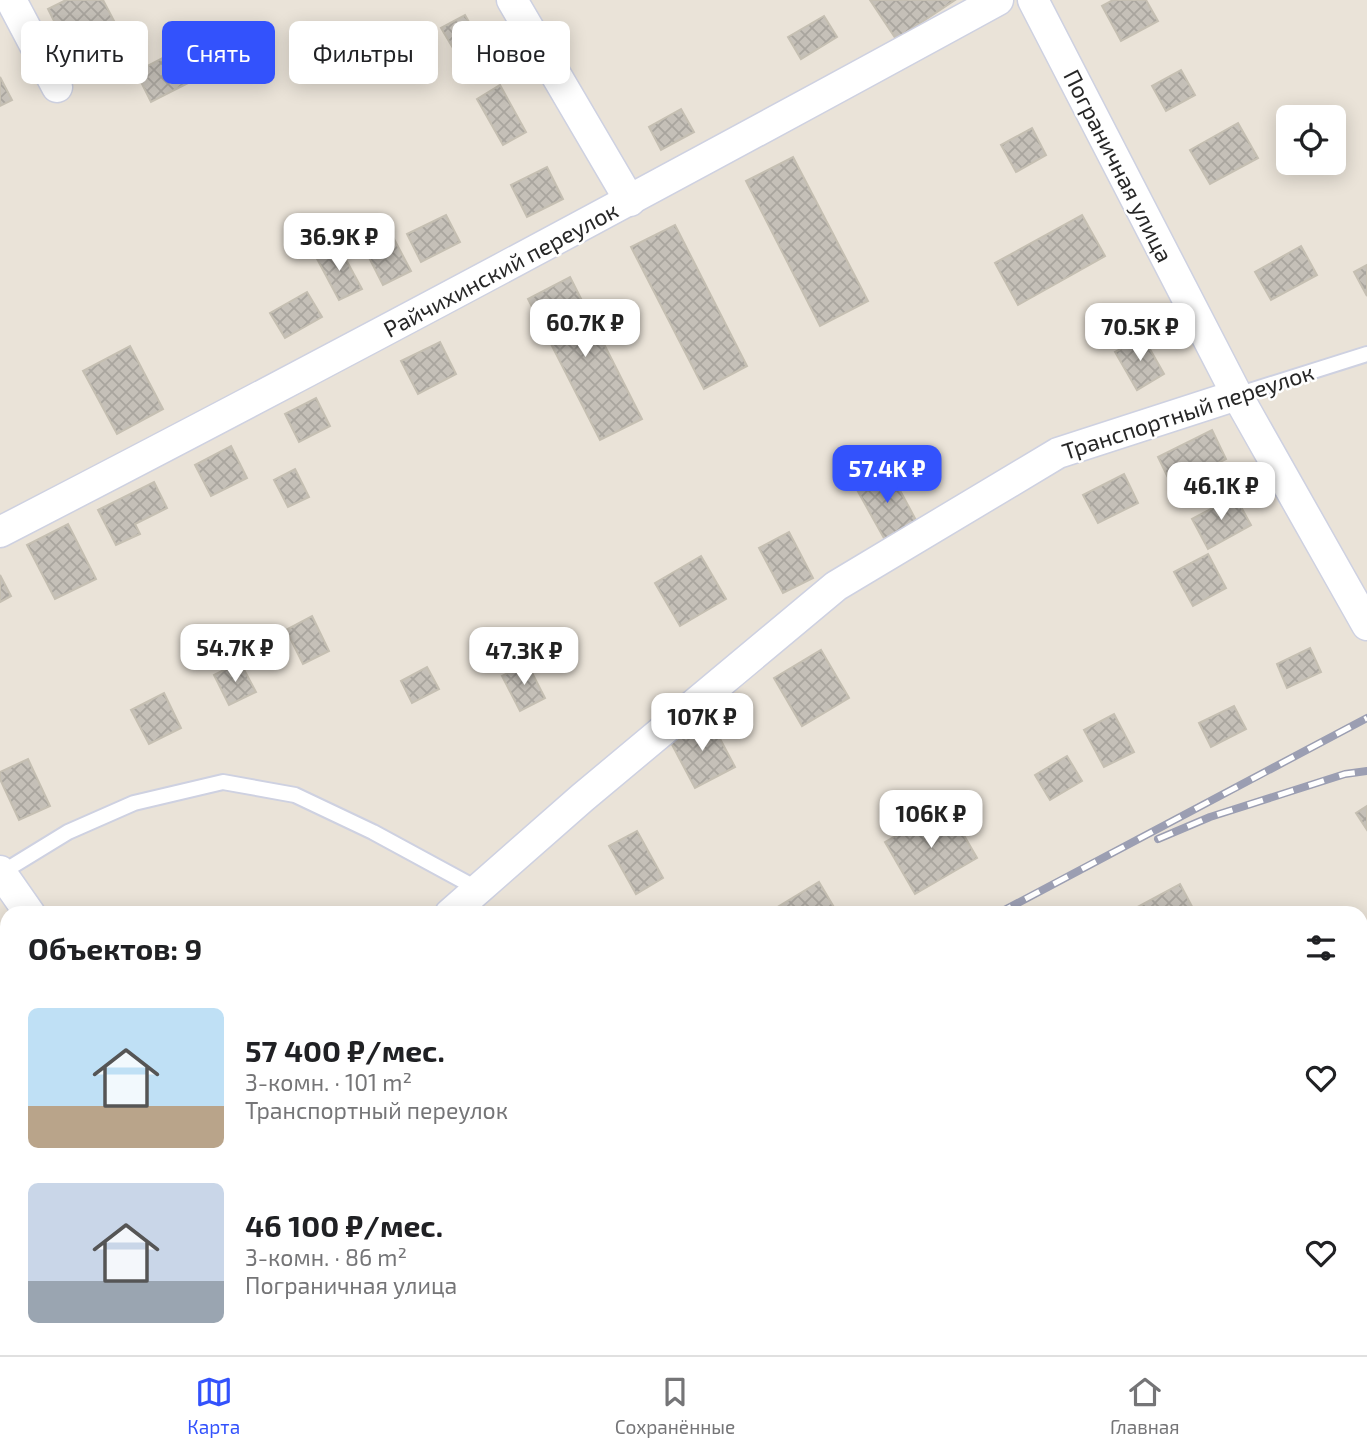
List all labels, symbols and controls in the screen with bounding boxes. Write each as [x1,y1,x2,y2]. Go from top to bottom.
chip: Купить [21,21,148,84]
chip: Снять [162,21,275,84]
chip: Фильтры [289,21,438,84]
chip: Новое [452,21,570,84]
street label: Пограничная улица [1057,65,1180,267]
map controls [1276,105,1346,175]
button: locate [1276,105,1346,175]
street label: Райчихинский переулок [378,195,623,344]
pin: 36.9K ₽ [274,214,404,273]
text: 36.9K ₽ [300,222,378,250]
pin: 60.7K ₽ [520,300,650,359]
pin: 70.5K ₽ [1075,304,1205,363]
text: 60.7K ₽ [546,308,624,336]
text: 70.5K ₽ [1101,312,1179,340]
street label: Транспортный переулок [1058,357,1317,466]
pin: 57.4K ₽ [822,446,952,505]
text: 57.4K ₽ [849,454,925,482]
pin: 46.1K ₽ [1156,462,1286,522]
text: 46.1K ₽ [1183,471,1259,499]
pin: 54.7K ₽ [170,624,300,684]
pin: 47.3K ₽ [459,628,589,687]
text: 54.7K ₽ [196,633,274,661]
text: 47.3K ₽ [485,636,563,664]
pin: 107K ₽ [645,694,759,753]
text: 107K ₽ [667,702,737,730]
pin: 106K ₽ [874,790,988,850]
text: 106K ₽ [896,799,966,827]
icon: filters [1302,929,1340,967]
text: Объектов: 9 [28,930,202,966]
text: 57 400 ₽/мес. [245,1032,445,1068]
icon: home [84,1036,168,1120]
icon: heart [1302,1059,1340,1097]
text: 3-комн. · 101 m² [245,1068,412,1096]
text: Транспортный переулок [245,1096,508,1124]
text: 46 100 ₽/мес. [245,1207,443,1243]
icon: home [84,1211,168,1295]
icon: heart [1302,1234,1340,1272]
text: 3-комн. · 86 m² [245,1243,407,1271]
text: Пограничная улица [245,1271,457,1299]
tab: Карта [187,1373,240,1438]
tab: Сохранённые [615,1373,735,1438]
tab: Главная [1110,1373,1180,1438]

